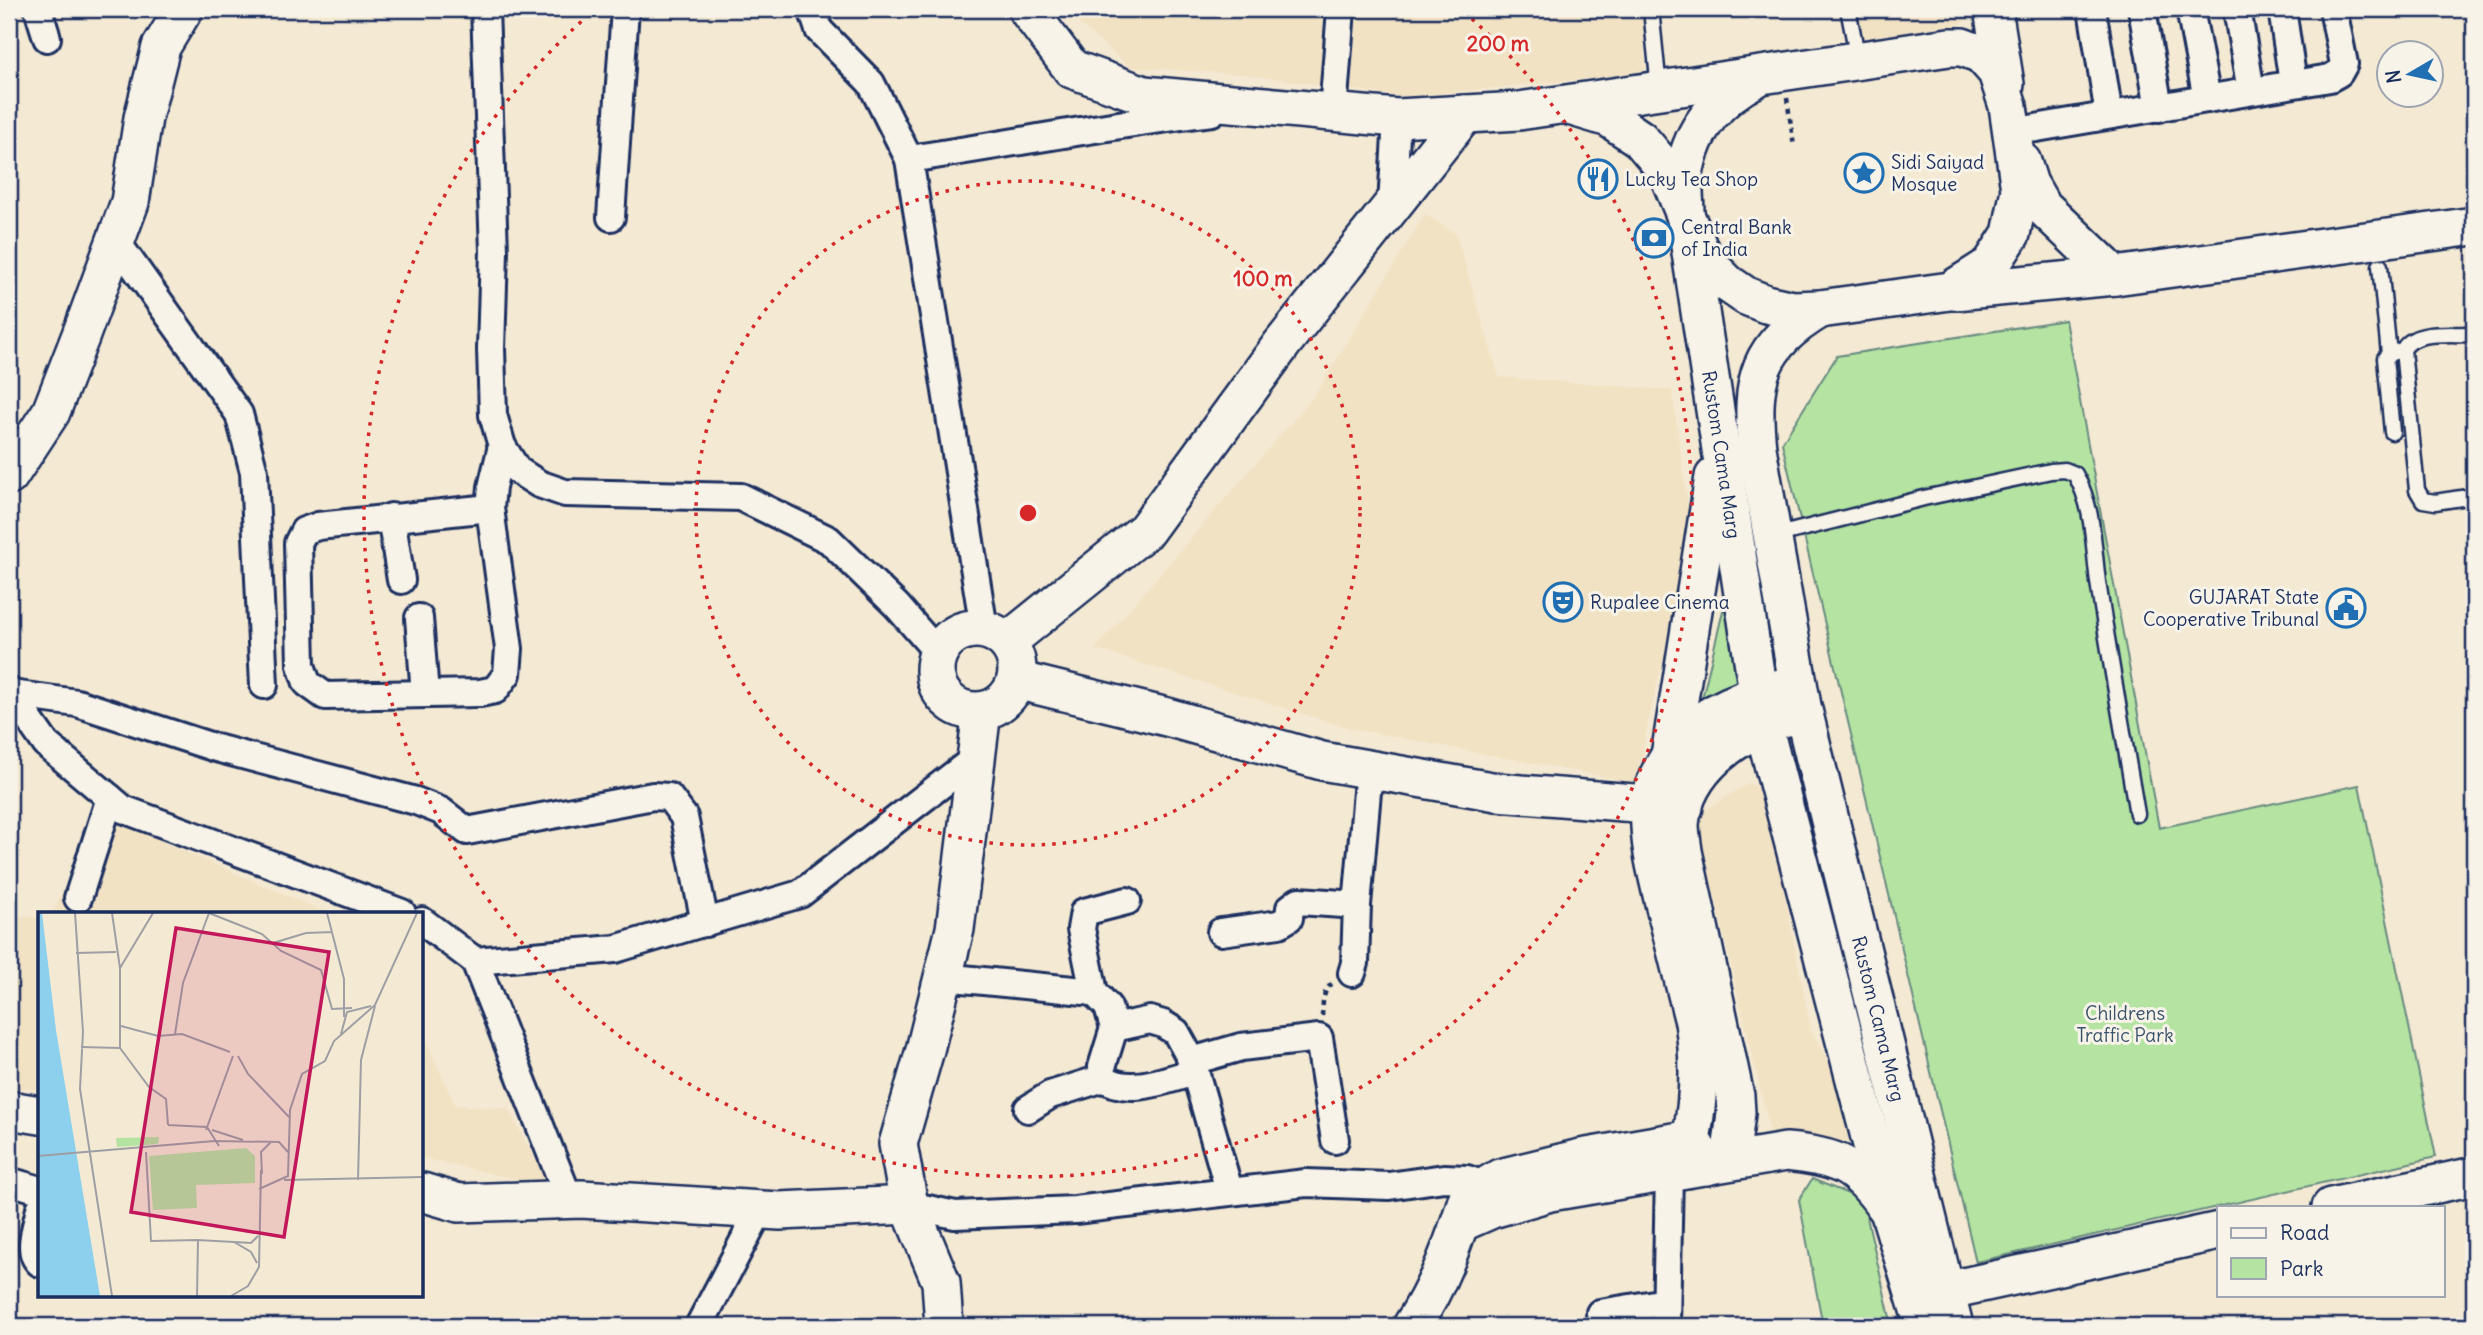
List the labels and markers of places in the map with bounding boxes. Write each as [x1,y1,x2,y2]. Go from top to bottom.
place label: Sidi Saiyad Mosque [1891,150,1984,196]
place icon: Sidi Saiyad Mosque [1843,152,1885,194]
restaurant icon: Lucky Tea Shop [1577,158,1619,200]
place label: Lucky Tea Shop [1625,167,1758,191]
place label: Central Bank of India [1681,215,1792,261]
bank icon: Central Bank of India [1633,217,1675,259]
centre of rings [1016,501,1040,525]
theatre icon: Rupalee Cinema [1542,581,1584,623]
place label: GUJARAT State Cooperative Tribunal [2143,585,2319,631]
public building icon: GUJARAT State Cooperative Tribunal [2325,587,2367,629]
place label: Rupalee Cinema [1590,590,1730,614]

